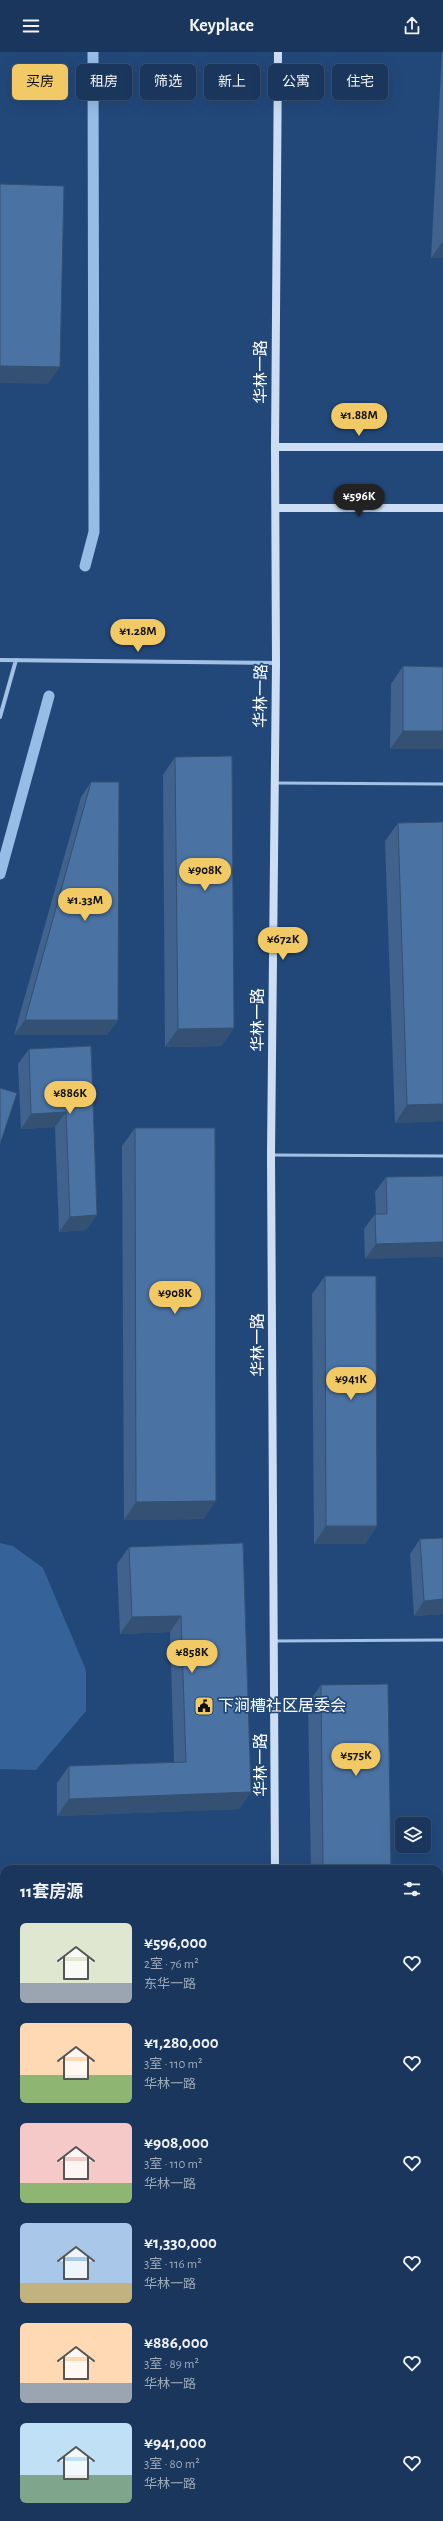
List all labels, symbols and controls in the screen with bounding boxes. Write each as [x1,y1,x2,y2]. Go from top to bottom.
icon: menu [20,15,42,37]
icon: share [401,15,423,37]
text: Keyplace [189,17,254,35]
chip: 买房 [12,64,68,100]
chip: 租房 [76,64,132,100]
chip: 筛选 [140,64,196,100]
chip: 新上 [204,64,260,100]
chip: 公寓 [268,64,324,100]
chip: 住宅 [332,64,388,100]
street label: 华林一路 [252,340,269,404]
pin: ¥1.88M [326,403,392,437]
text: ¥1.88M [340,409,378,422]
pin: ¥596K [331,484,387,518]
text: ¥596K [343,490,375,503]
pin: ¥1.28M [105,619,171,653]
text: ¥1.28M [119,625,157,638]
street label: 华林一路 [251,664,270,728]
pin: ¥908K [177,858,233,892]
text: ¥908K [188,864,222,877]
pin: ¥1.33M [52,888,118,922]
text: ¥1.33M [67,894,103,907]
pin: ¥672K [255,927,311,961]
text: ¥672K [267,933,299,946]
street label: 华林一路 [249,988,266,1052]
pin: ¥886K [42,1081,98,1115]
text: ¥886K [53,1087,87,1100]
pin: ¥908K [147,1281,203,1315]
text: ¥908K [158,1287,192,1300]
street label: 华林一路 [249,1313,266,1377]
pin: ¥941K [323,1367,379,1401]
text: ¥941K [335,1373,367,1386]
pin: ¥858K [164,1640,220,1674]
text: ¥858K [176,1646,208,1659]
public building icon: 下涧槽社区居委会 [193,1695,215,1717]
place label: 下涧槽社区居委会 [218,1697,346,1714]
street label: 华林一路 [252,1733,269,1797]
pin: ¥575K [328,1743,384,1777]
text: ¥575K [340,1749,372,1762]
map controls [395,1817,431,1853]
button: layers [395,1817,431,1853]
icon: filters [401,1878,423,1900]
text: 11套房源 [20,1883,83,1900]
text: ¥596,000 [144,1934,207,1951]
icon: home [52,1939,100,1987]
icon: heart [401,1952,423,1974]
text: 2室 · 76 m² [144,1958,199,1971]
text: 东华一路 [144,1978,196,1991]
text: ¥1,280,000 [144,2034,219,2051]
icon: home [52,2039,100,2087]
icon: heart [401,2052,423,2074]
text: 3室 · 110 m² [144,2058,203,2071]
text: 华林一路 [144,2078,196,2091]
text: ¥908,000 [144,2134,209,2151]
icon: home [52,2139,100,2187]
icon: heart [401,2152,423,2174]
text: 3室 · 110 m² [144,2158,203,2171]
text: 华林一路 [144,2178,196,2191]
text: ¥1,330,000 [144,2234,217,2251]
icon: home [52,2239,100,2287]
icon: heart [401,2252,423,2274]
text: 3室 · 116 m² [144,2258,202,2271]
text: 华林一路 [144,2278,196,2291]
text: ¥886,000 [144,2334,208,2351]
icon: home [52,2339,100,2387]
icon: heart [401,2352,423,2374]
text: 3室 · 89 m² [144,2358,199,2371]
text: 华林一路 [144,2378,196,2391]
text: ¥941,000 [144,2434,206,2451]
icon: home [52,2439,100,2487]
icon: heart [401,2452,423,2474]
text: 3室 · 80 m² [144,2458,200,2471]
text: 华林一路 [144,2478,196,2491]

